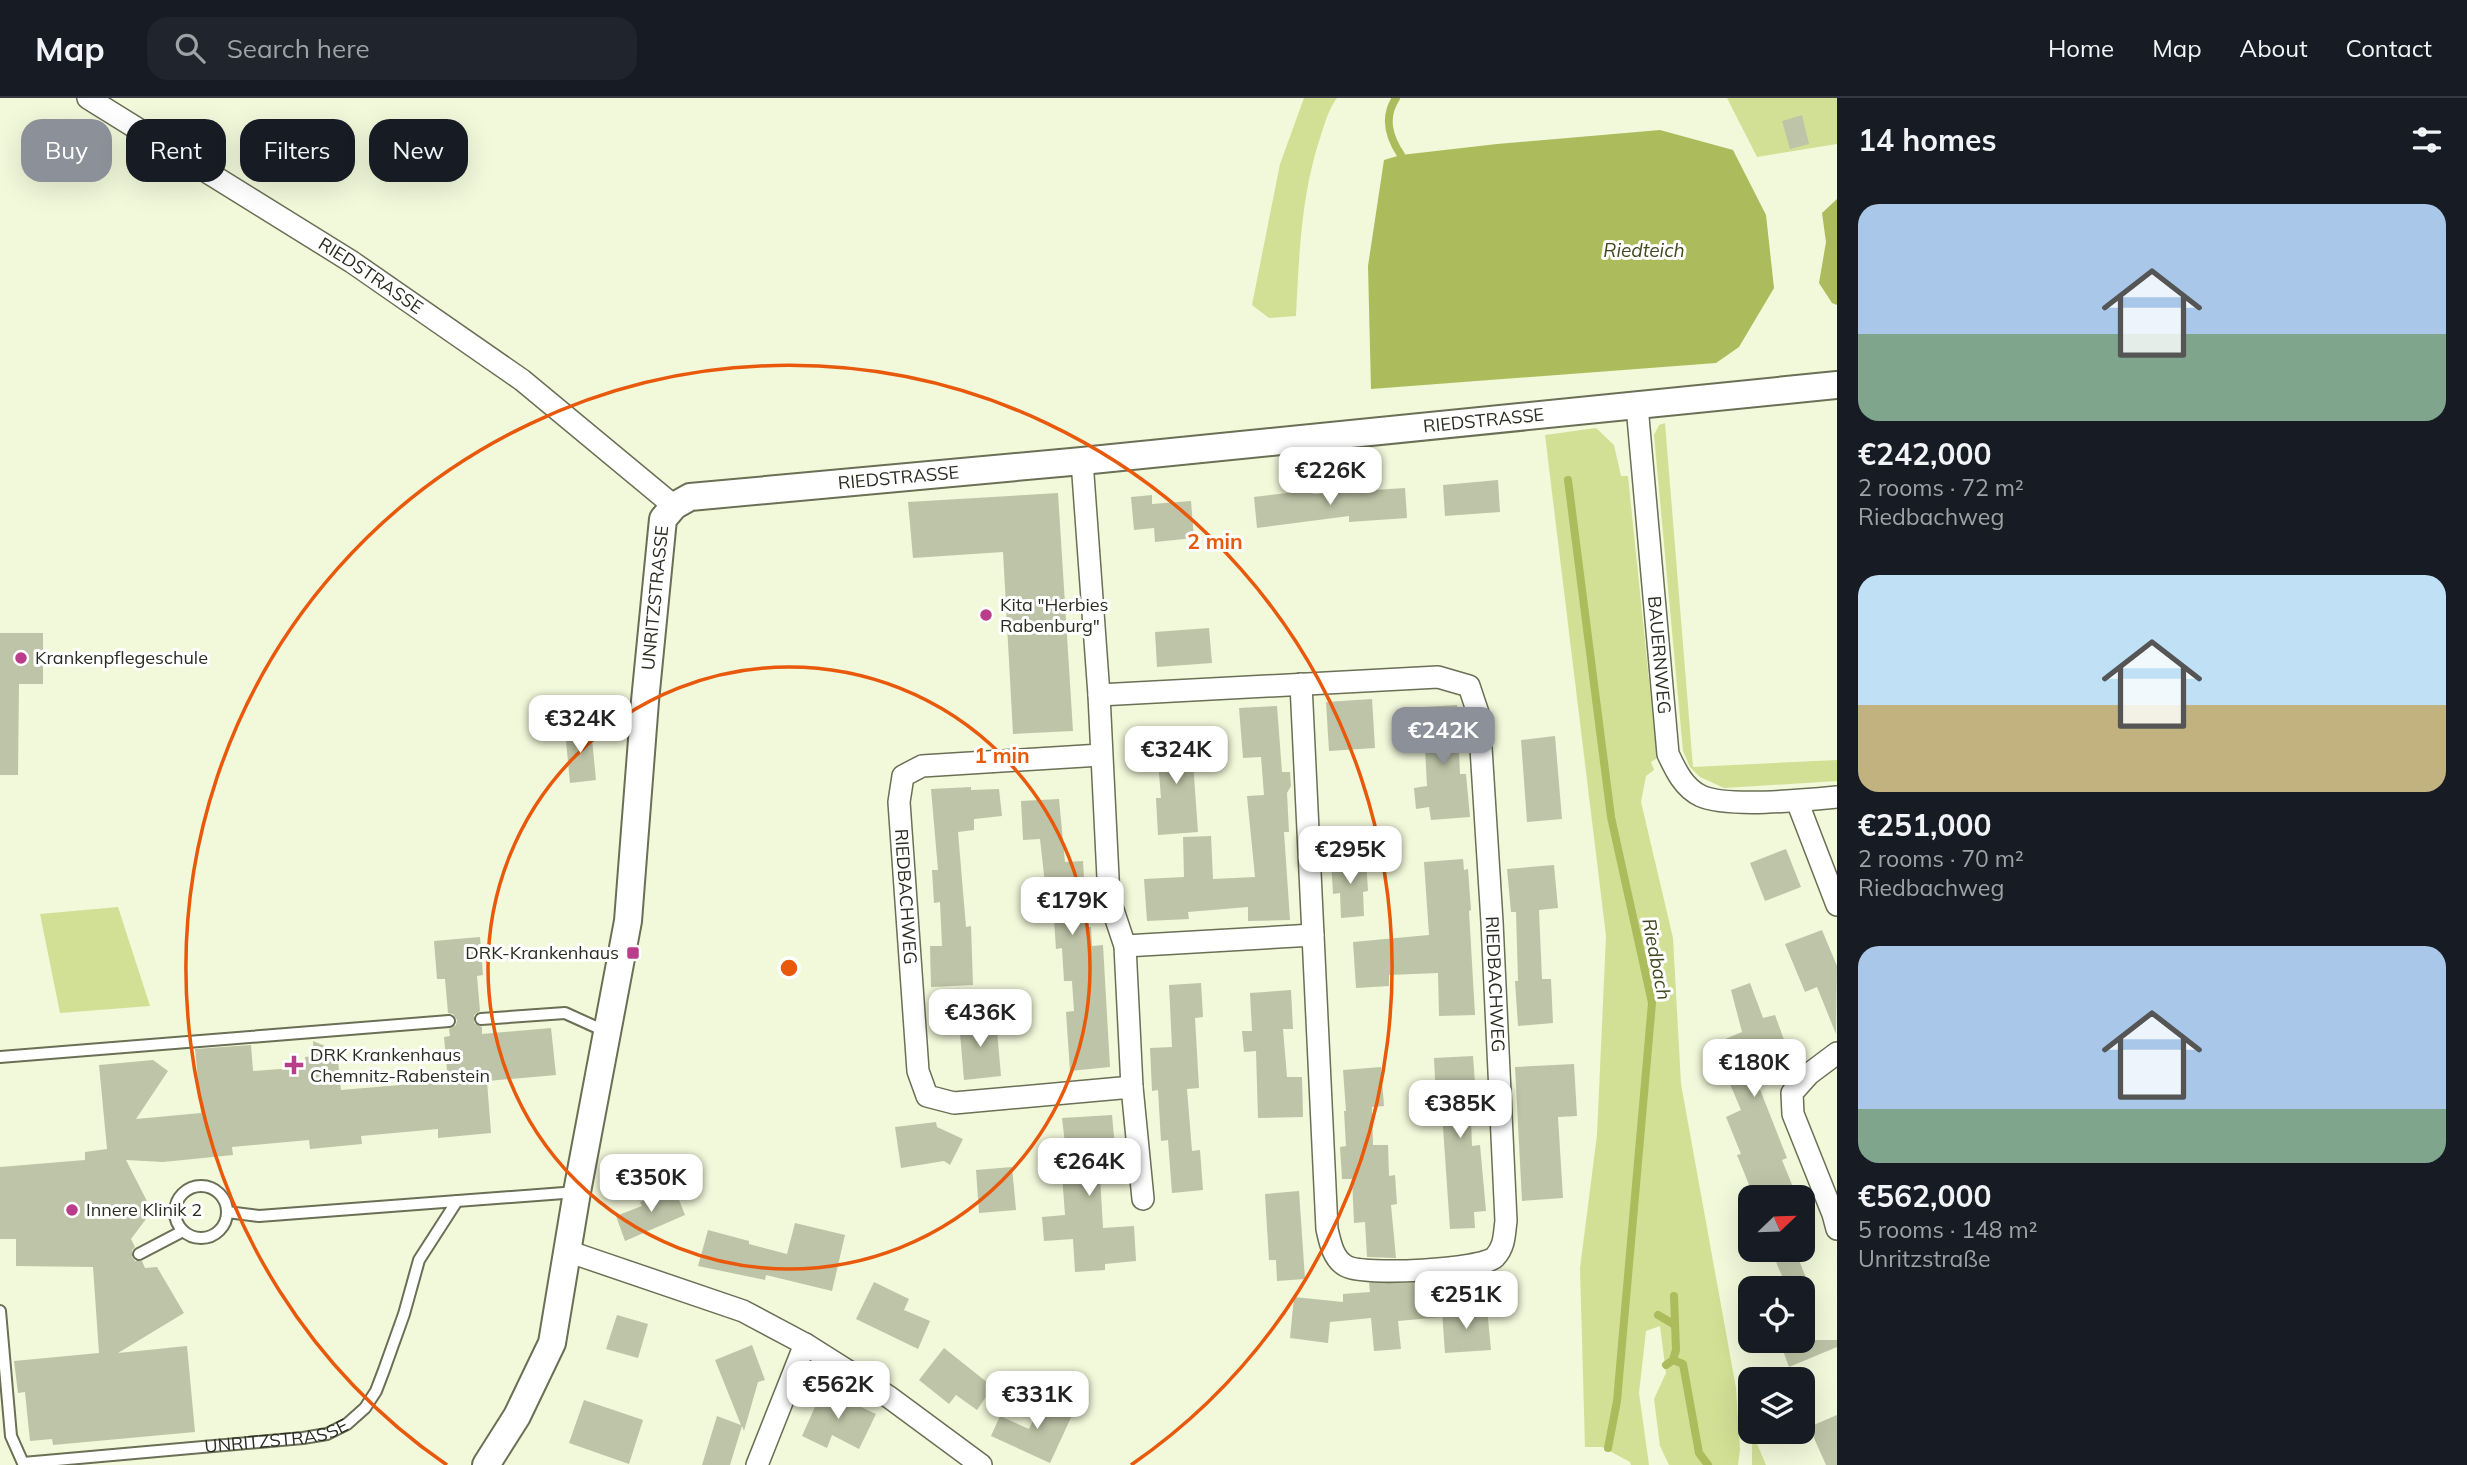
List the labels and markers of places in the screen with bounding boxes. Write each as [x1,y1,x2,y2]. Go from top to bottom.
pin: €226K [1281,448,1379,507]
place label: Kita "Herbies Rabenburg" [1000,593,1109,637]
marker: Kita "Herbies Rabenburg" [978,607,994,623]
place label: Krankenpflegeschule [35,646,208,669]
marker: Krankenpflegeschule [13,650,29,666]
pin: €324K [531,696,629,755]
pin: €242K [1394,708,1492,767]
pin: €324K [1127,726,1225,786]
pin: €295K [1301,826,1399,886]
pin: €179K [1023,878,1121,937]
place label: DRK-Krankenhaus [465,941,619,964]
marker: DRK-Krankenhaus [625,945,641,961]
centre of rings [777,956,801,980]
pin: €436K [931,990,1029,1049]
pin: €180K [1705,1040,1803,1099]
place label: DRK Krankenhaus Chemnitz-Rabenstein [310,1043,490,1087]
marker: DRK Krankenhaus Chemnitz-Rabenstein [284,1055,304,1075]
pin: €385K [1411,1080,1509,1140]
pin: €264K [1040,1138,1138,1198]
pin: €350K [602,1154,700,1214]
place label: Innere Klinik 2 [86,1198,202,1221]
marker: Innere Klinik 2 [64,1202,80,1218]
pin: €251K [1417,1272,1515,1331]
pin: €562K [789,1362,887,1421]
pin: €331K [988,1372,1086,1431]

